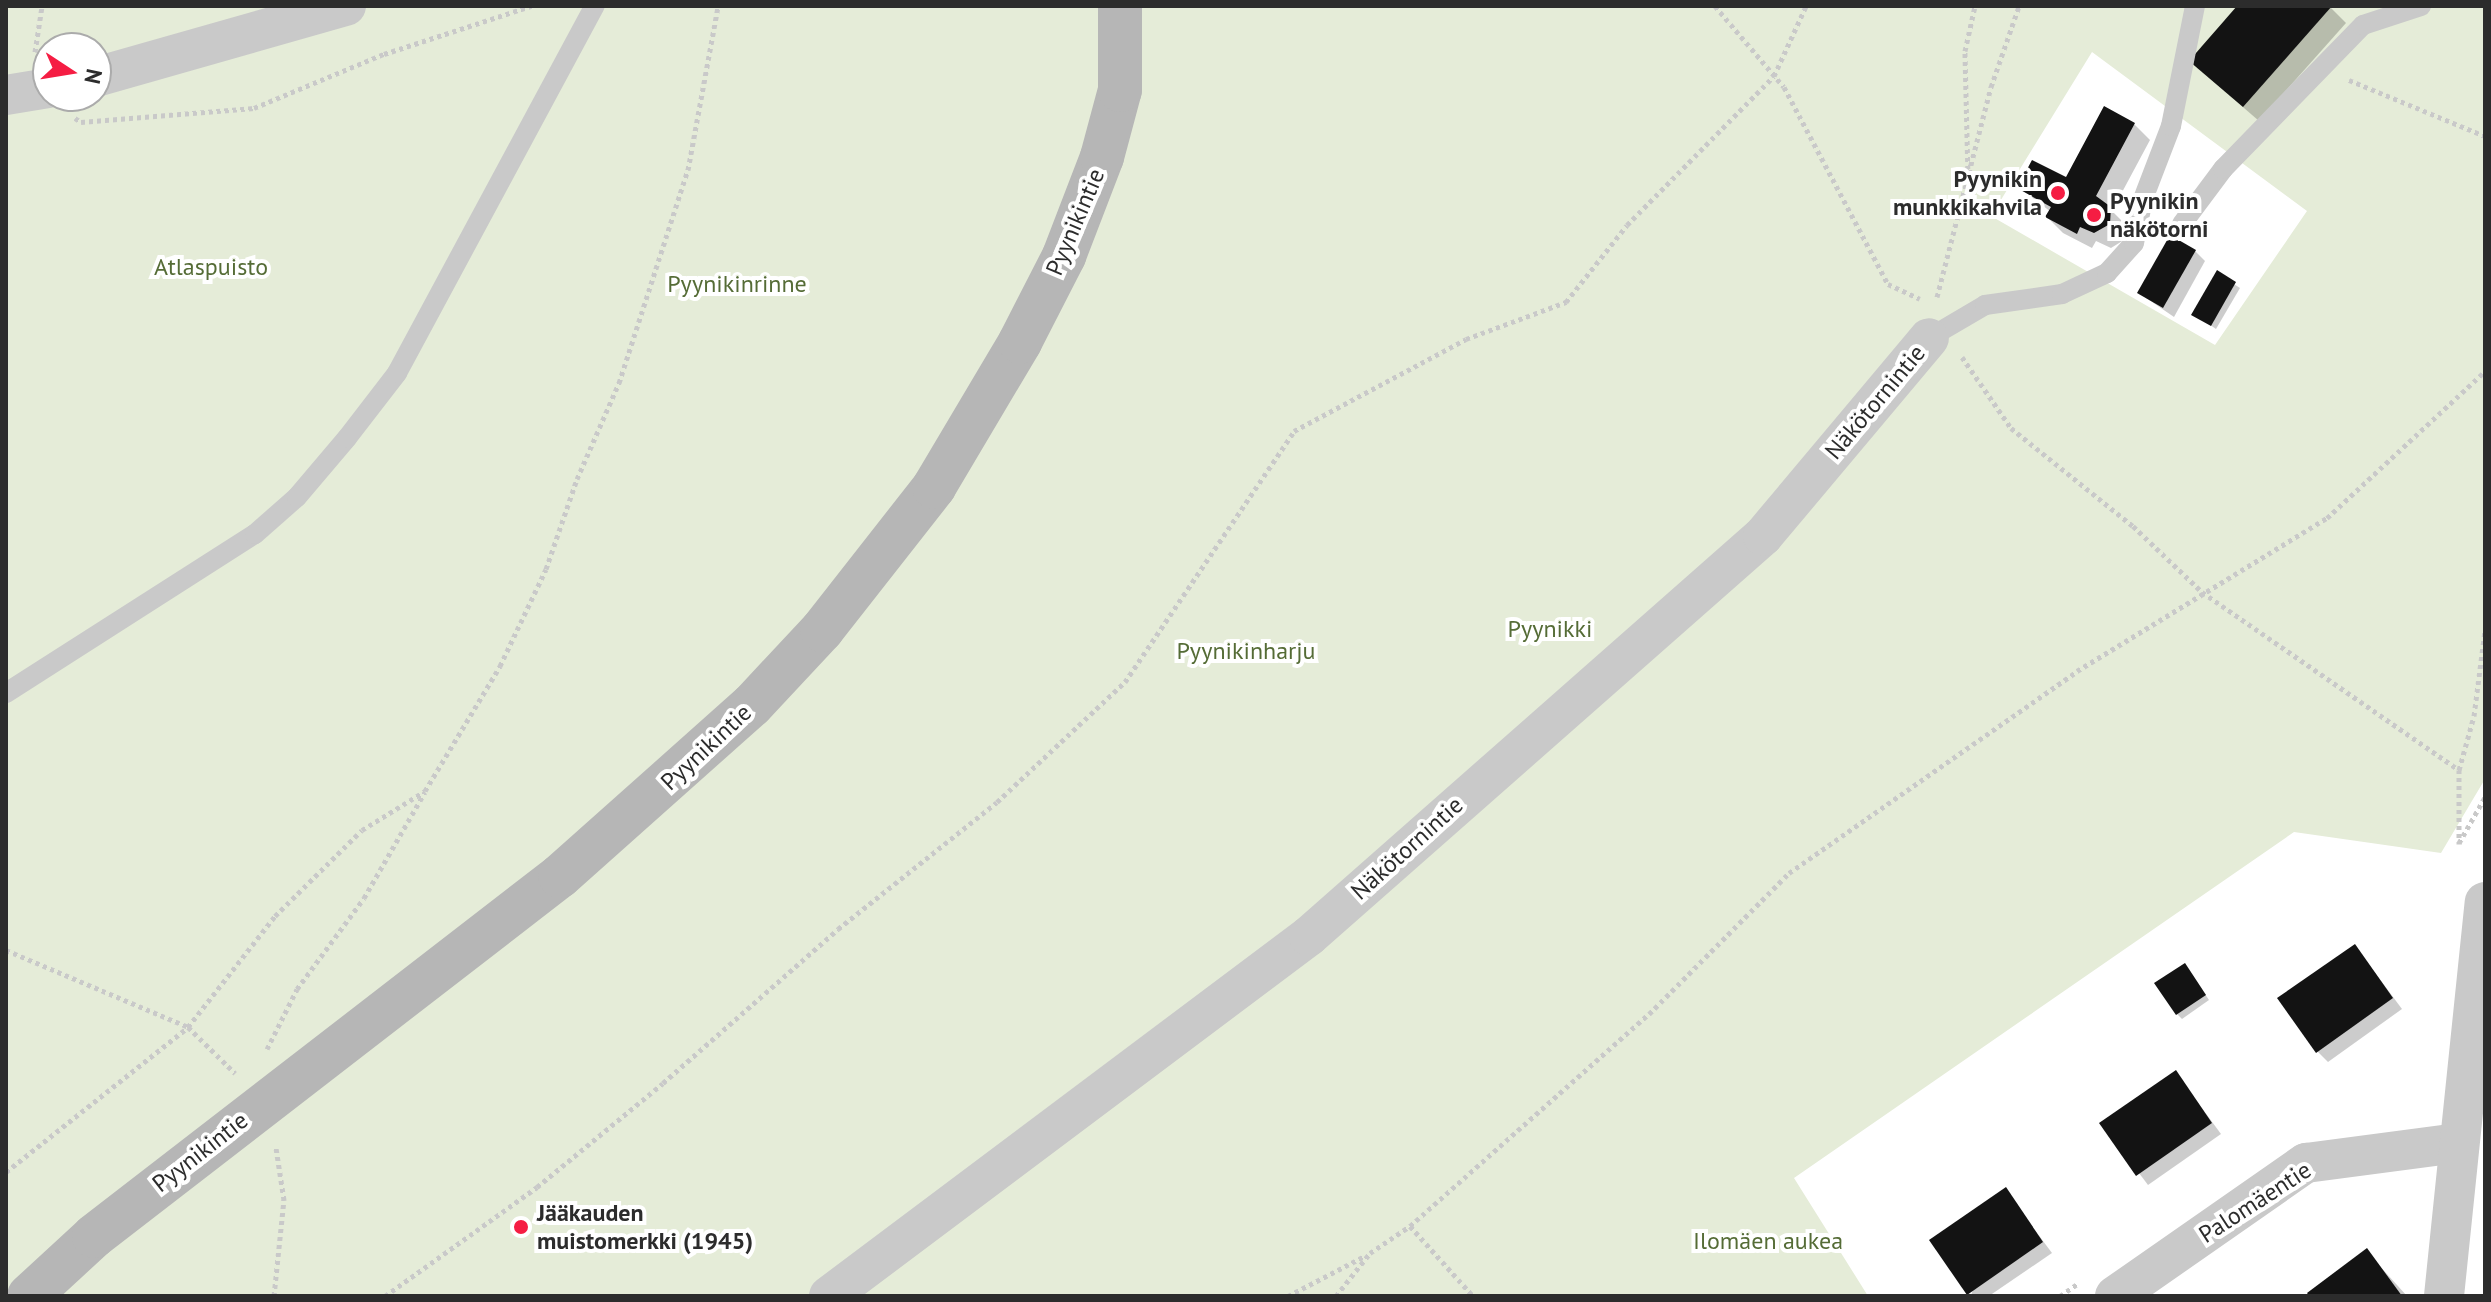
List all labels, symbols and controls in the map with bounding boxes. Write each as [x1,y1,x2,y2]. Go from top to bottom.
north arrow [32,32,112,112]
text: N [78,67,109,87]
street label: Pyynikintie [1040,164,1110,280]
place label: Pyynikin munkkikahvila [1893,165,2042,221]
marker: Pyynikin munkkikahvila [2049,184,2067,202]
place label: Pyynikin näkötorni [2110,187,2208,243]
marker: Pyynikin näkötorni [2085,206,2103,224]
park label: Atlaspuisto [154,253,268,281]
park label: Pyynikinrinne [667,270,807,298]
street label: Näkötornintie [1819,339,1931,465]
park label: Pyynikki [1508,615,1592,643]
park label: Pyynikinharju [1176,637,1316,665]
street label: Pyynikintie [655,698,757,796]
street label: Näkötornintie [1345,790,1469,906]
street label: Pyynikintie [146,1106,254,1198]
street label: Palomäentie [2194,1155,2316,1249]
place label: Jääkauden muistomerkki (1945) [537,1199,753,1255]
marker: Jääkauden muistomerkki (1945) [512,1218,530,1236]
park label: Ilomäen aukea [1693,1227,1843,1255]

